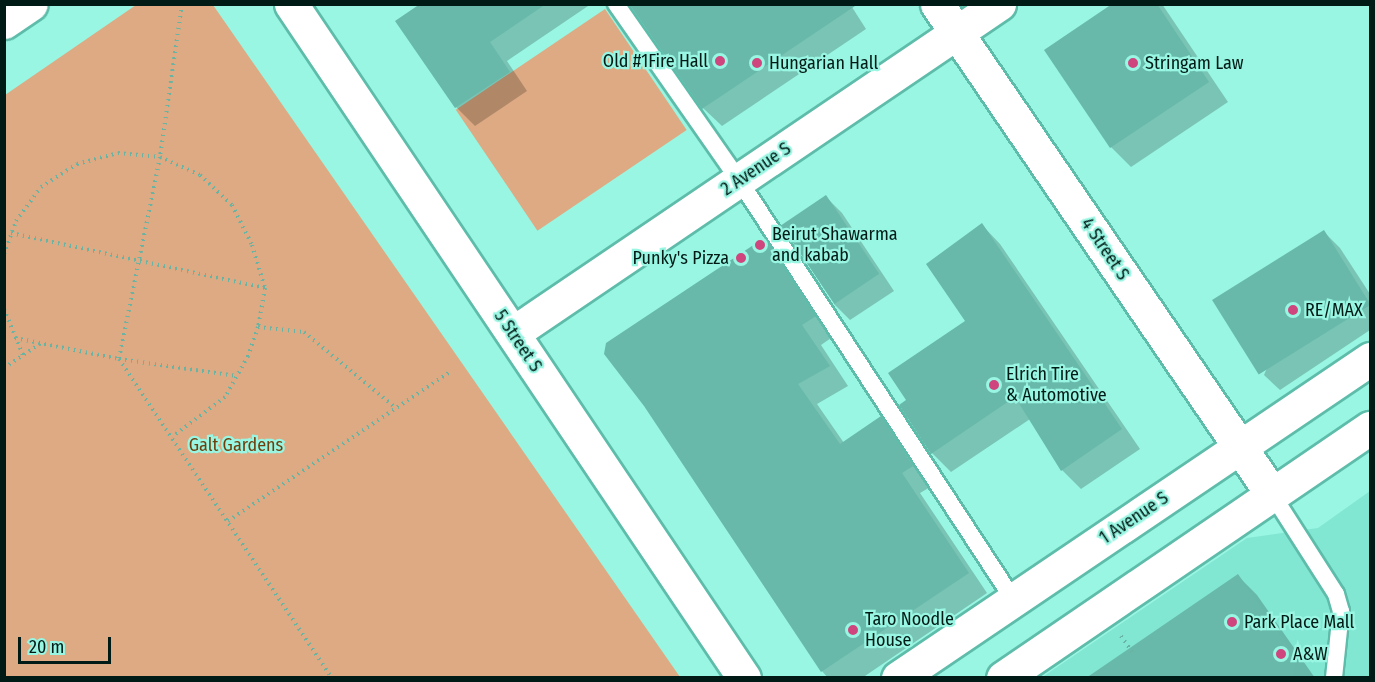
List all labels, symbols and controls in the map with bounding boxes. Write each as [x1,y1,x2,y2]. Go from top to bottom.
place label: Old #1Fire Hall [603,50,708,72]
place label: Hungarian Hall [769,52,878,74]
place label: Stringam Law [1145,52,1243,74]
marker: Old #1Fire Hall [713,54,727,68]
marker: Hungarian Hall [750,56,764,70]
marker: Stringam Law [1126,56,1140,70]
street label: 2 Avenue S [717,138,795,200]
street label: 4 Street S [1076,214,1134,284]
place label: Beirut Shawarma and kabab [772,224,898,266]
marker: Beirut Shawarma and kabab [753,238,767,252]
place label: Punky's Pizza [633,247,729,269]
marker: Punky's Pizza [734,251,748,265]
place label: RE/MAX [1305,299,1363,321]
marker: RE/MAX [1286,303,1300,317]
street label: 5 Street S [489,306,547,376]
place label: Elrich Tire & Automotive [1006,364,1107,406]
marker: Elrich Tire & Automotive [987,378,1001,392]
park label: Galt Gardens [189,434,283,456]
street label: 1 Avenue S [1095,487,1173,549]
place label: Taro Noodle House [865,609,954,652]
place label: Park Place Mall [1244,611,1354,633]
marker: Park Place Mall [1225,615,1239,629]
marker: Taro Noodle House [846,623,860,637]
scale bar [21,625,114,663]
text: 20 m [29,636,64,658]
place label: A&W [1293,643,1328,665]
marker: A&W [1274,647,1288,661]

